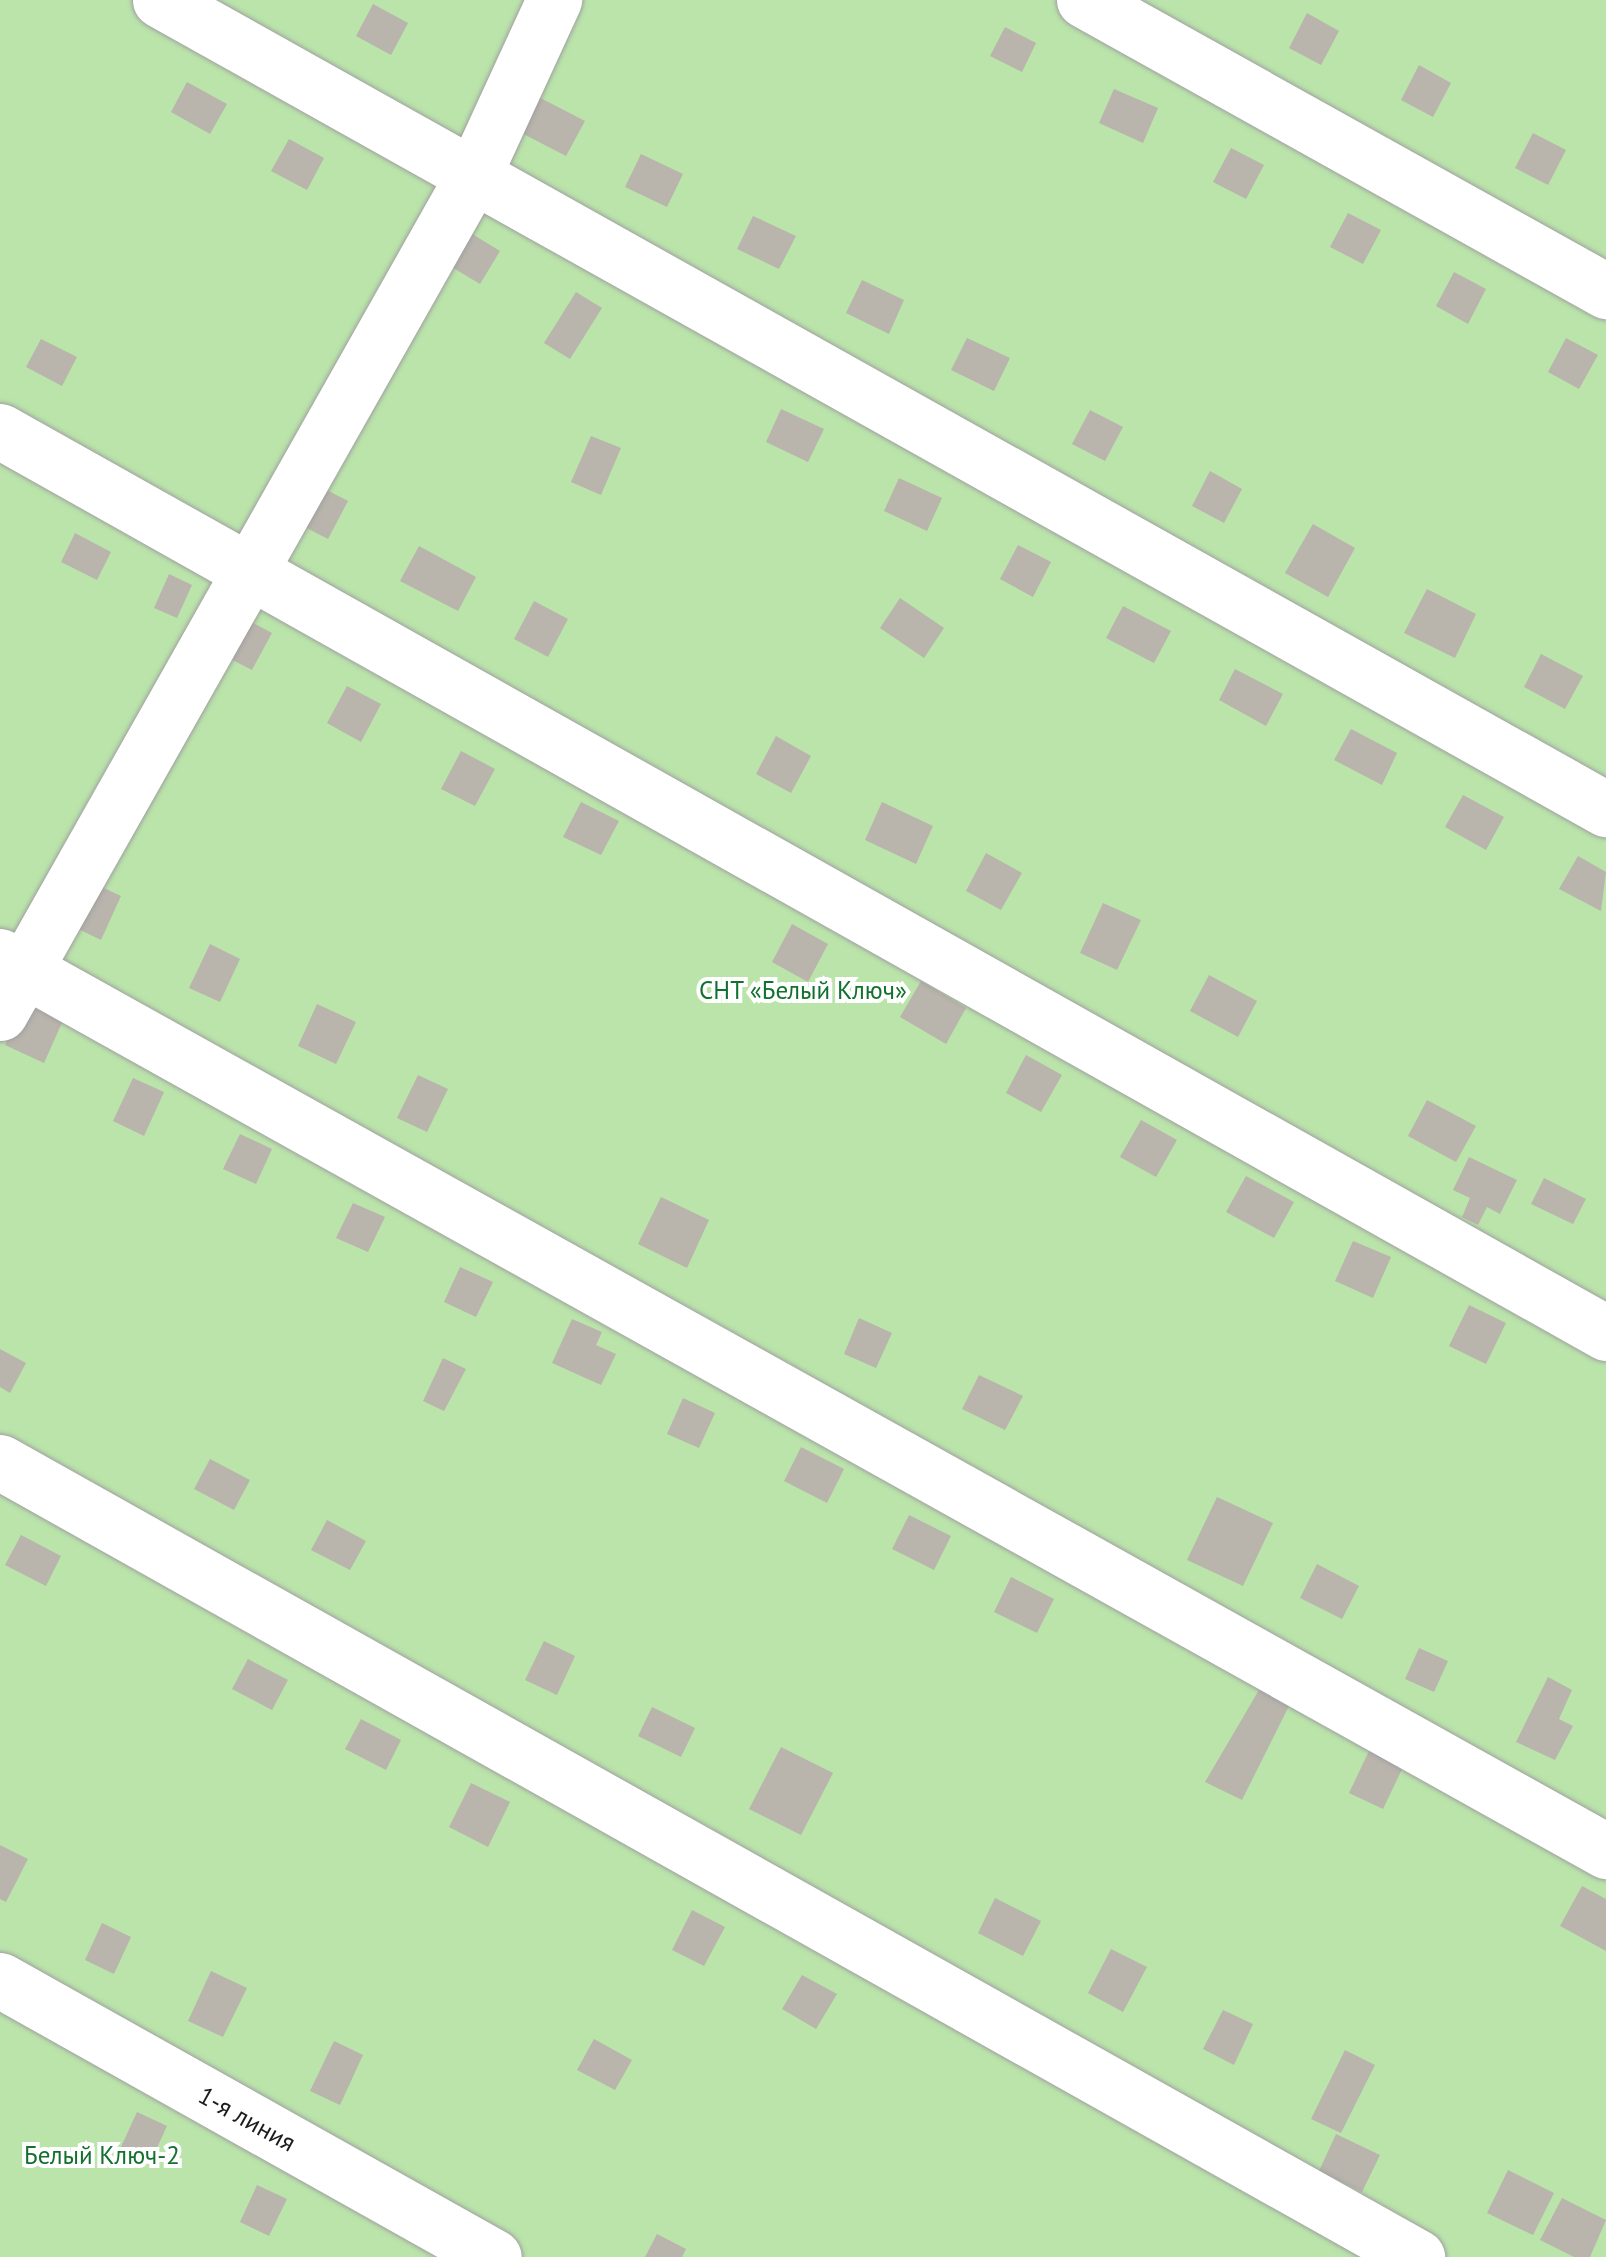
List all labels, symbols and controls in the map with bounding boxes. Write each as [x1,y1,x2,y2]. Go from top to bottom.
park label: СНТ «Белый Ключ» [699,975,907,1005]
street label: 1-я линия [193,2080,301,2158]
park label: Белый Ключ-2 [24,2140,180,2170]

